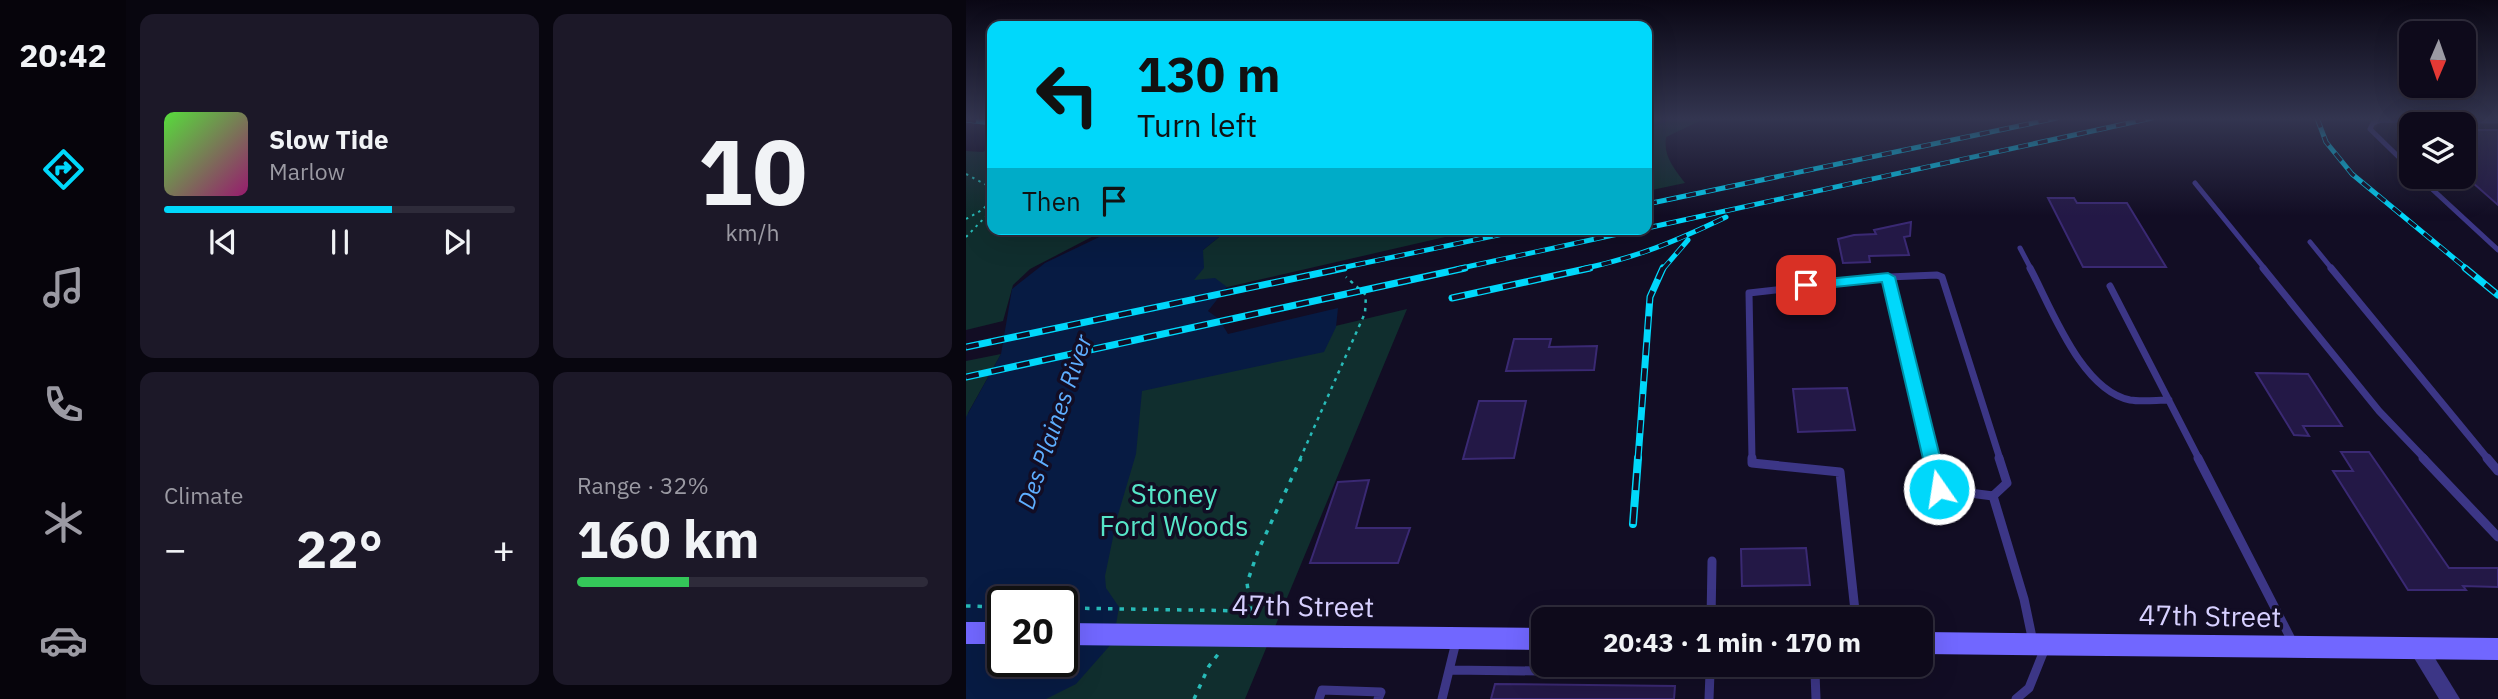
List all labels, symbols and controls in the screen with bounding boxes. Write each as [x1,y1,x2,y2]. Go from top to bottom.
north arrow [2399,21,2476,98]
map controls [2399,21,2476,189]
text: 20:42 [19,34,107,76]
text: 130 m [1137,42,1281,105]
icon: left [1022,49,1113,140]
text: Turn left [1137,104,1257,146]
text: 10 [698,112,807,230]
button: layers [2399,112,2476,189]
text: Slow Tide [269,122,389,156]
icon: directions [39,145,88,194]
text: Marlow [269,156,345,186]
icon: arrive [1095,182,1133,220]
text: Then [1022,184,1081,218]
text: km/h [725,217,780,247]
icon: previous [204,223,242,261]
icon: pause [321,223,359,261]
icon: next [438,223,476,261]
pin [1776,255,1836,315]
icon: music [39,263,88,312]
icon: arrive [1787,266,1825,304]
water label: Des Plaines River [1009,329,1099,513]
icon: phone [39,380,88,429]
position arrow [1902,452,1976,526]
text: Range · 32% [577,470,709,500]
park label: Stoney Ford Woods [1099,475,1249,544]
text: Climate [164,480,243,510]
icon: climate [39,498,88,547]
text: 160 km [577,505,759,572]
text: 22° [296,515,383,582]
text: − [164,524,187,573]
text: + [492,524,515,573]
speed limit sign: 20 [987,586,1078,677]
street label: 47th Street [1231,586,1375,625]
street label: 47th Street [2138,596,2282,635]
icon: car [39,616,88,665]
text: 20:43 · 1 min · 170 m [1603,625,1861,659]

